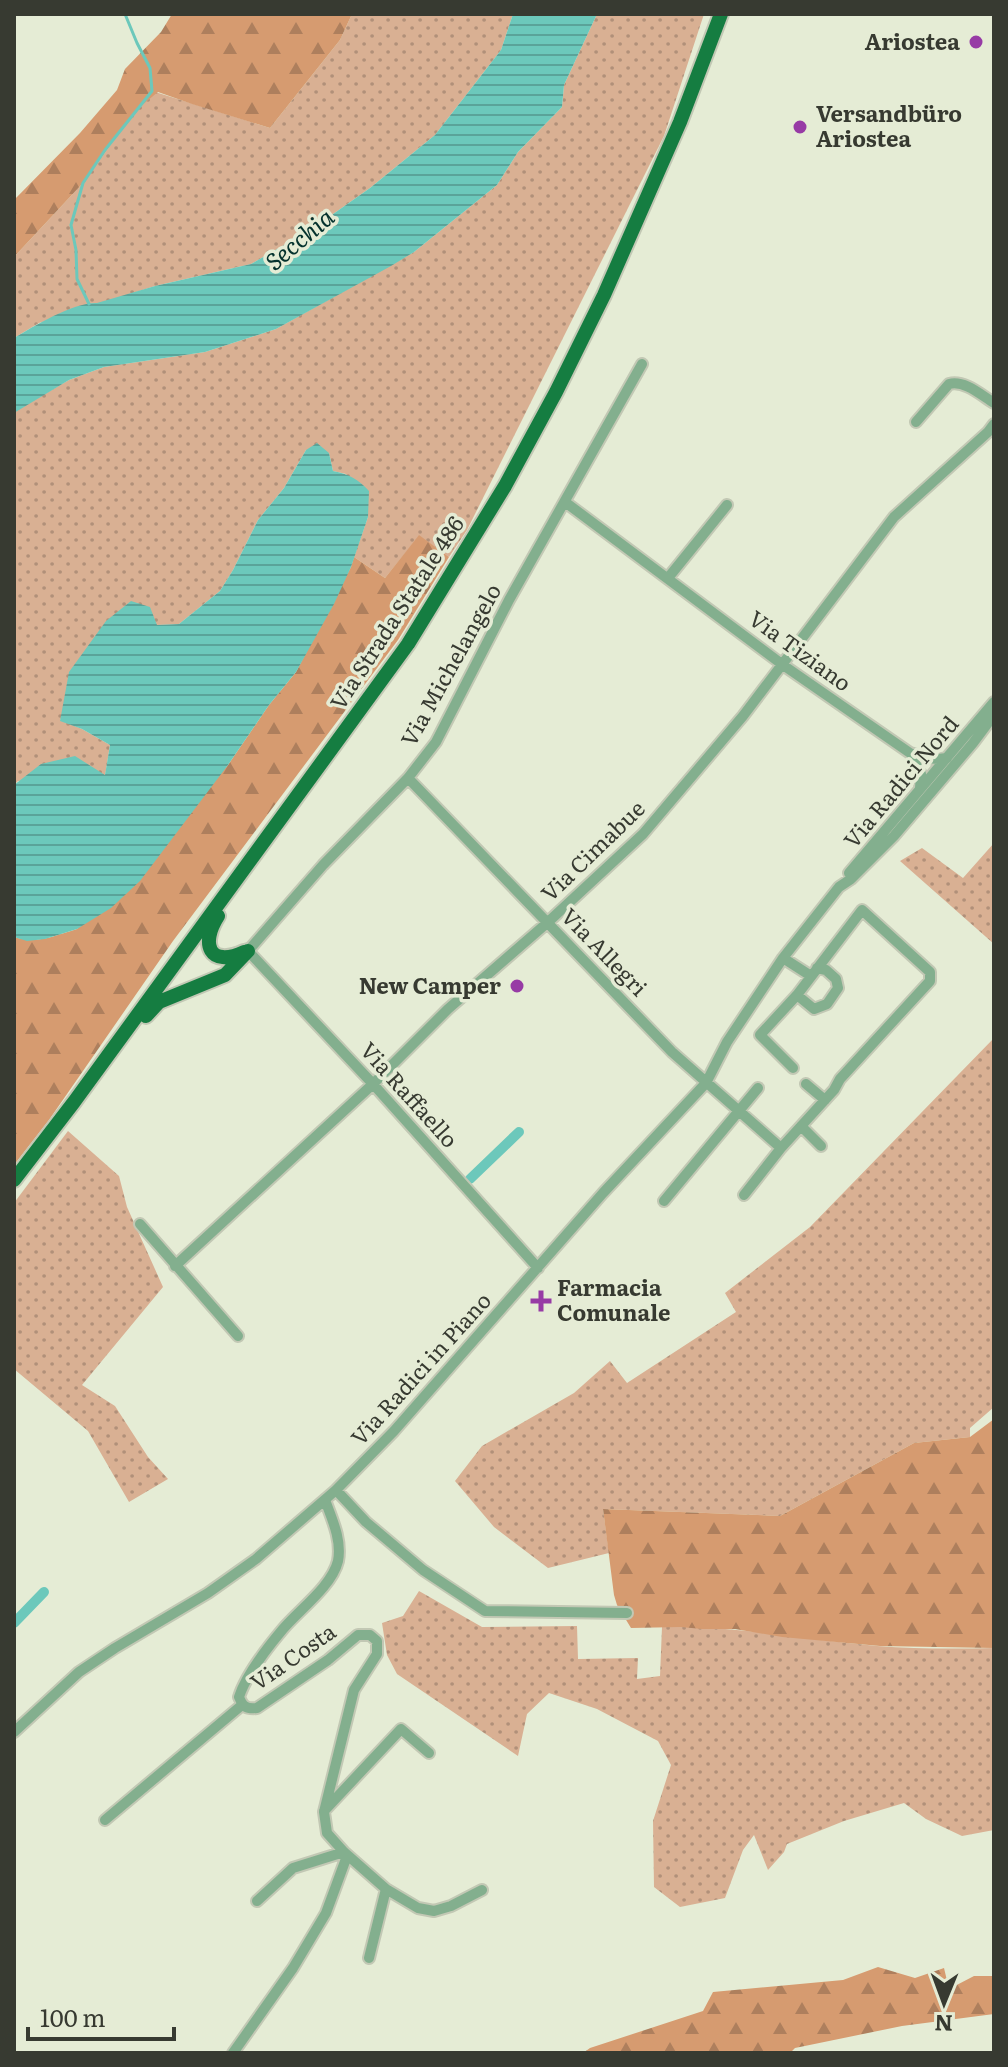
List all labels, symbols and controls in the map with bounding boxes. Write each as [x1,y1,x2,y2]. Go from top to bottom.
place label: Ariostea [865,24,960,57]
marker: Ariostea [967,33,985,51]
place label: Versandbüro Ariostea [816,96,962,154]
marker: Versandbüro Ariostea [791,118,809,136]
water label: Secchia [256,199,341,277]
street label: Via Strada Statale 486 [321,509,471,716]
street label: Via Michelangelo [391,577,508,752]
street label: Via Tiziano [743,601,859,698]
street label: Via Radici Nord [835,708,965,854]
street label: Via Cimabue [533,792,651,908]
street label: Via Allegri [554,899,656,1003]
place label: New Camper [359,968,501,1001]
marker: New Camper [508,977,526,995]
street label: Via Raffaello [353,1034,467,1154]
place label: Farmacia Comunale [557,1270,671,1328]
street label: Via Radici in Piano [342,1284,498,1452]
marker: Farmacia Comunale [532,1292,550,1310]
street label: Via Costa [243,1614,342,1697]
north arrow [904,1963,984,2043]
scale bar [28,1991,174,2041]
text: 100 m [40,1999,106,2034]
text: N [934,2008,953,2041]

